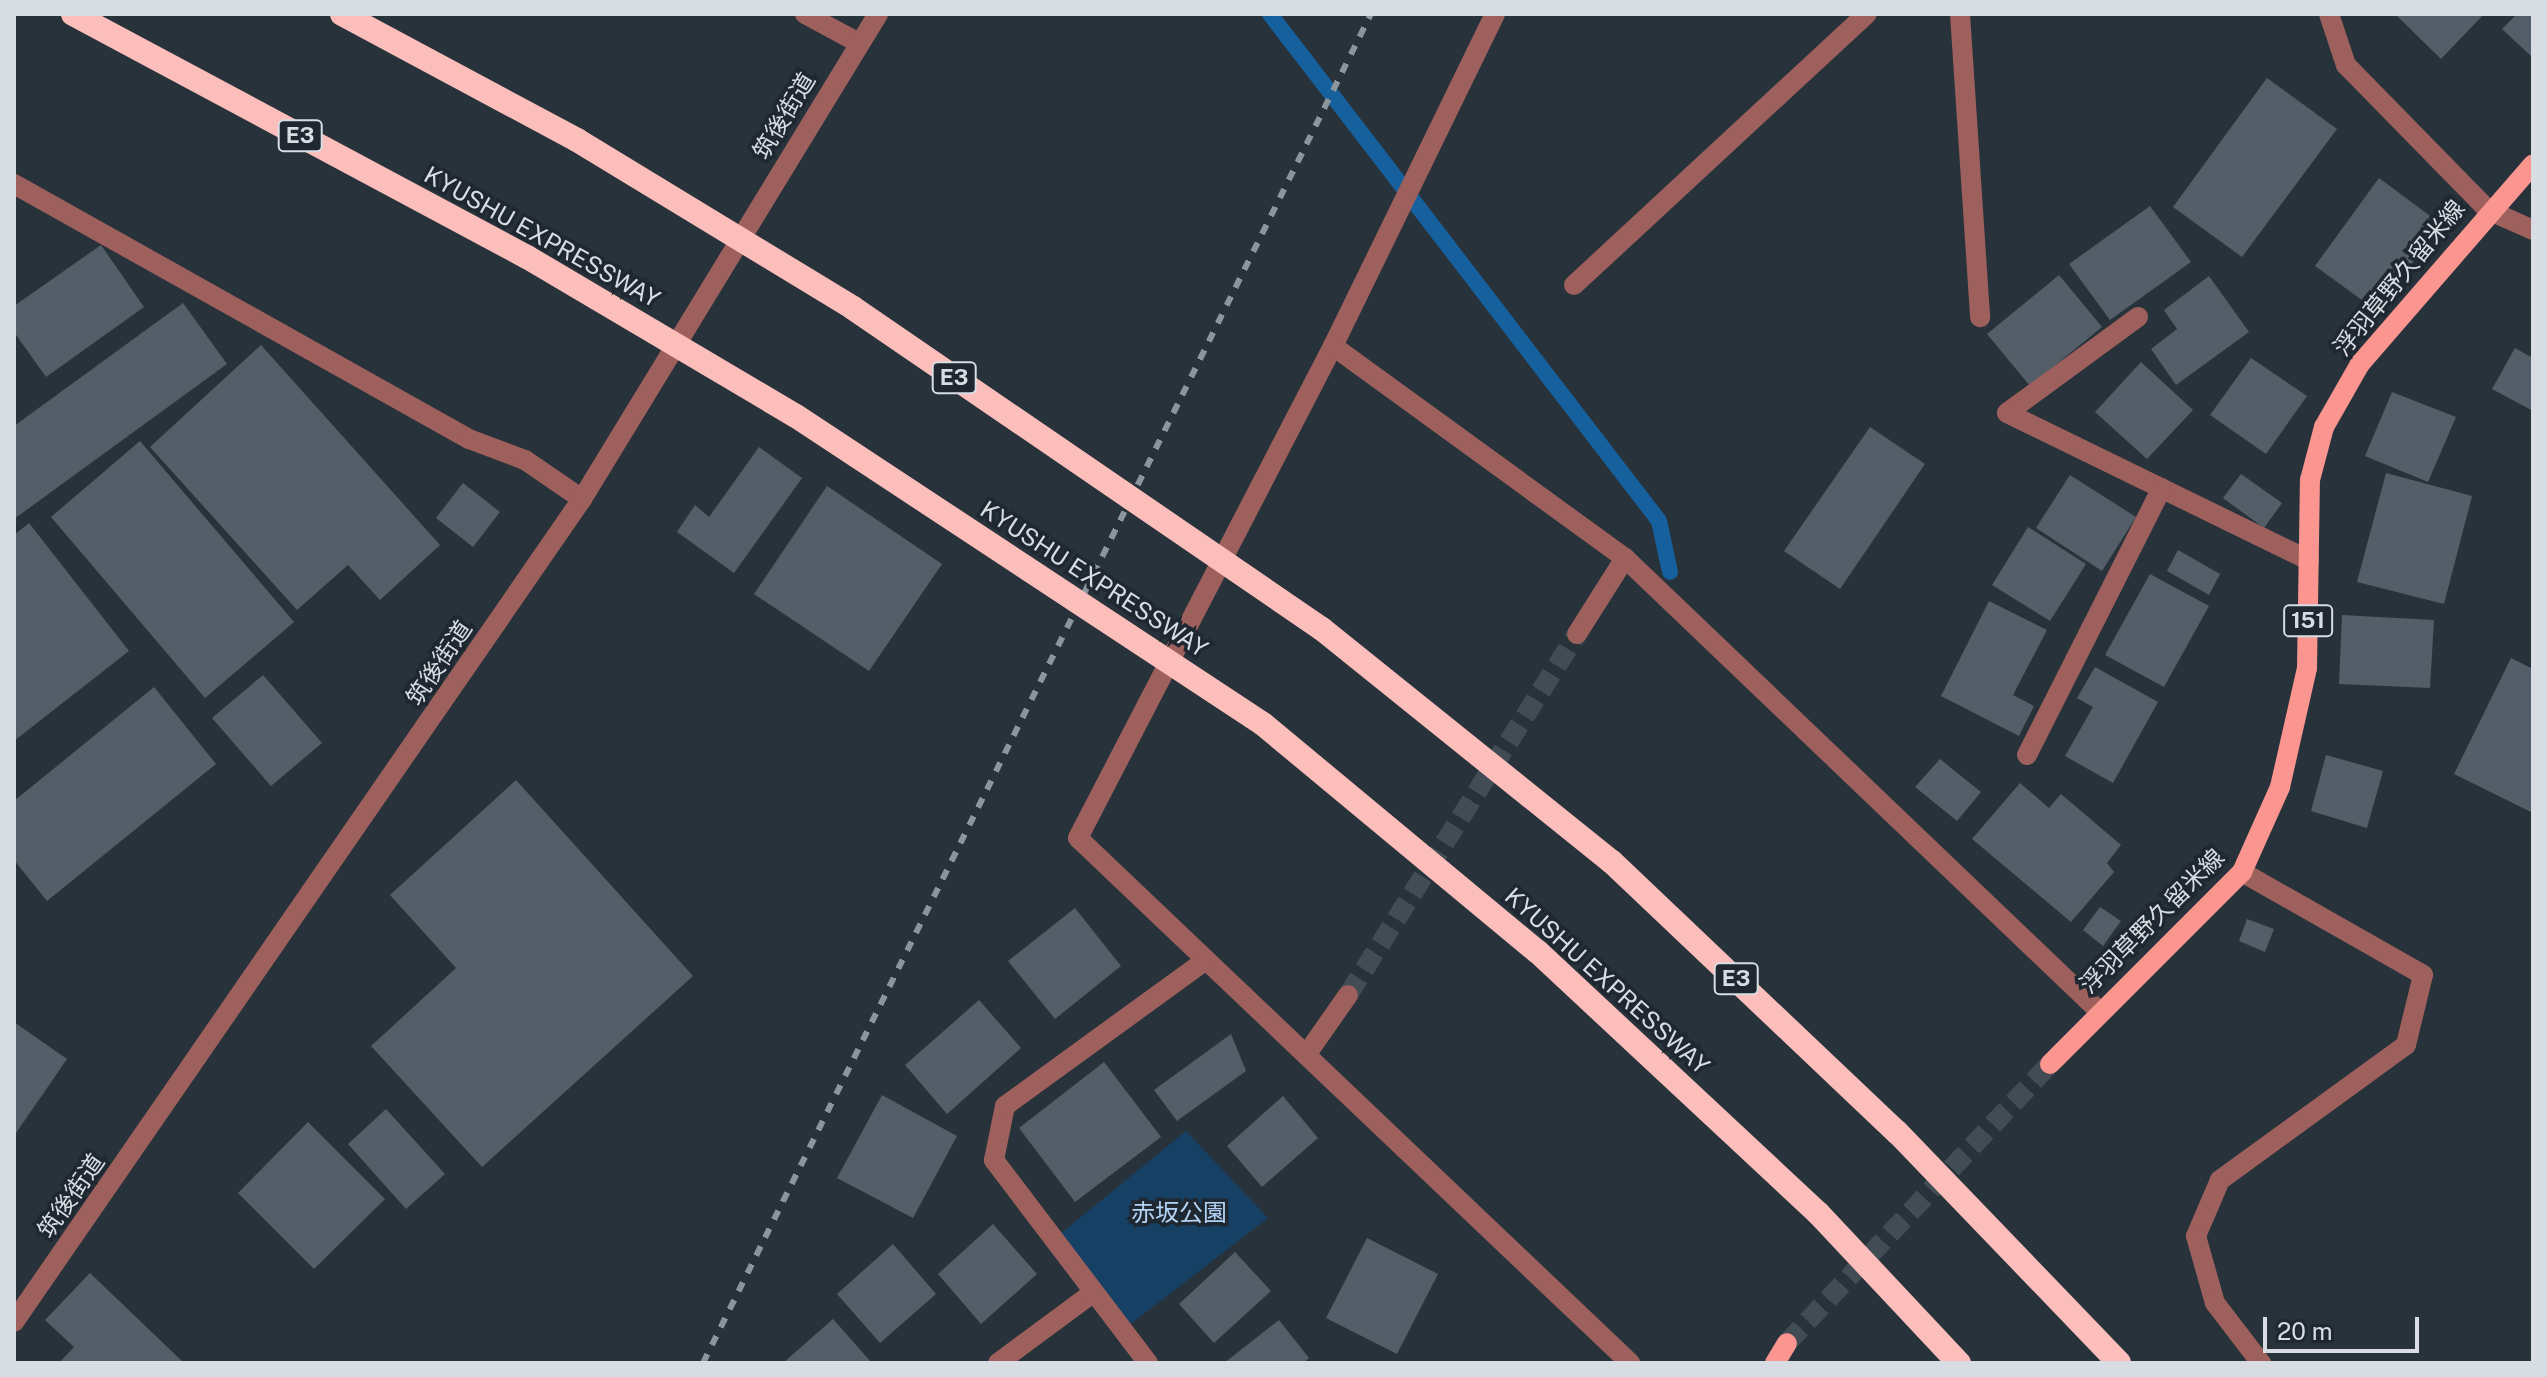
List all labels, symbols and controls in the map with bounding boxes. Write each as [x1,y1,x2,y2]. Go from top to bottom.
street label: 筑後街道 [747,67,821,165]
road number: E3 [276,118,324,154]
street label: KYUSHU EXPRESSWAY [419,160,665,314]
street label: 浮羽草野久留米線 [2327,194,2471,362]
road number: E3 [930,360,978,396]
street label: KYUSHU EXPRESSWAY [975,495,1213,663]
road number: 151 [2282,603,2334,639]
street label: 筑後街道 [400,615,478,711]
street label: 浮羽草野久留米線 [2074,843,2230,999]
street label: KYUSHU EXPRESSWAY [1499,882,1715,1080]
road number: E3 [1712,961,1760,997]
street label: 筑後街道 [32,1148,110,1244]
park label: 赤坂公園 [1131,1199,1227,1227]
scale bar [2267,1301,2423,1351]
text: 20 m [2277,1317,2333,1345]

